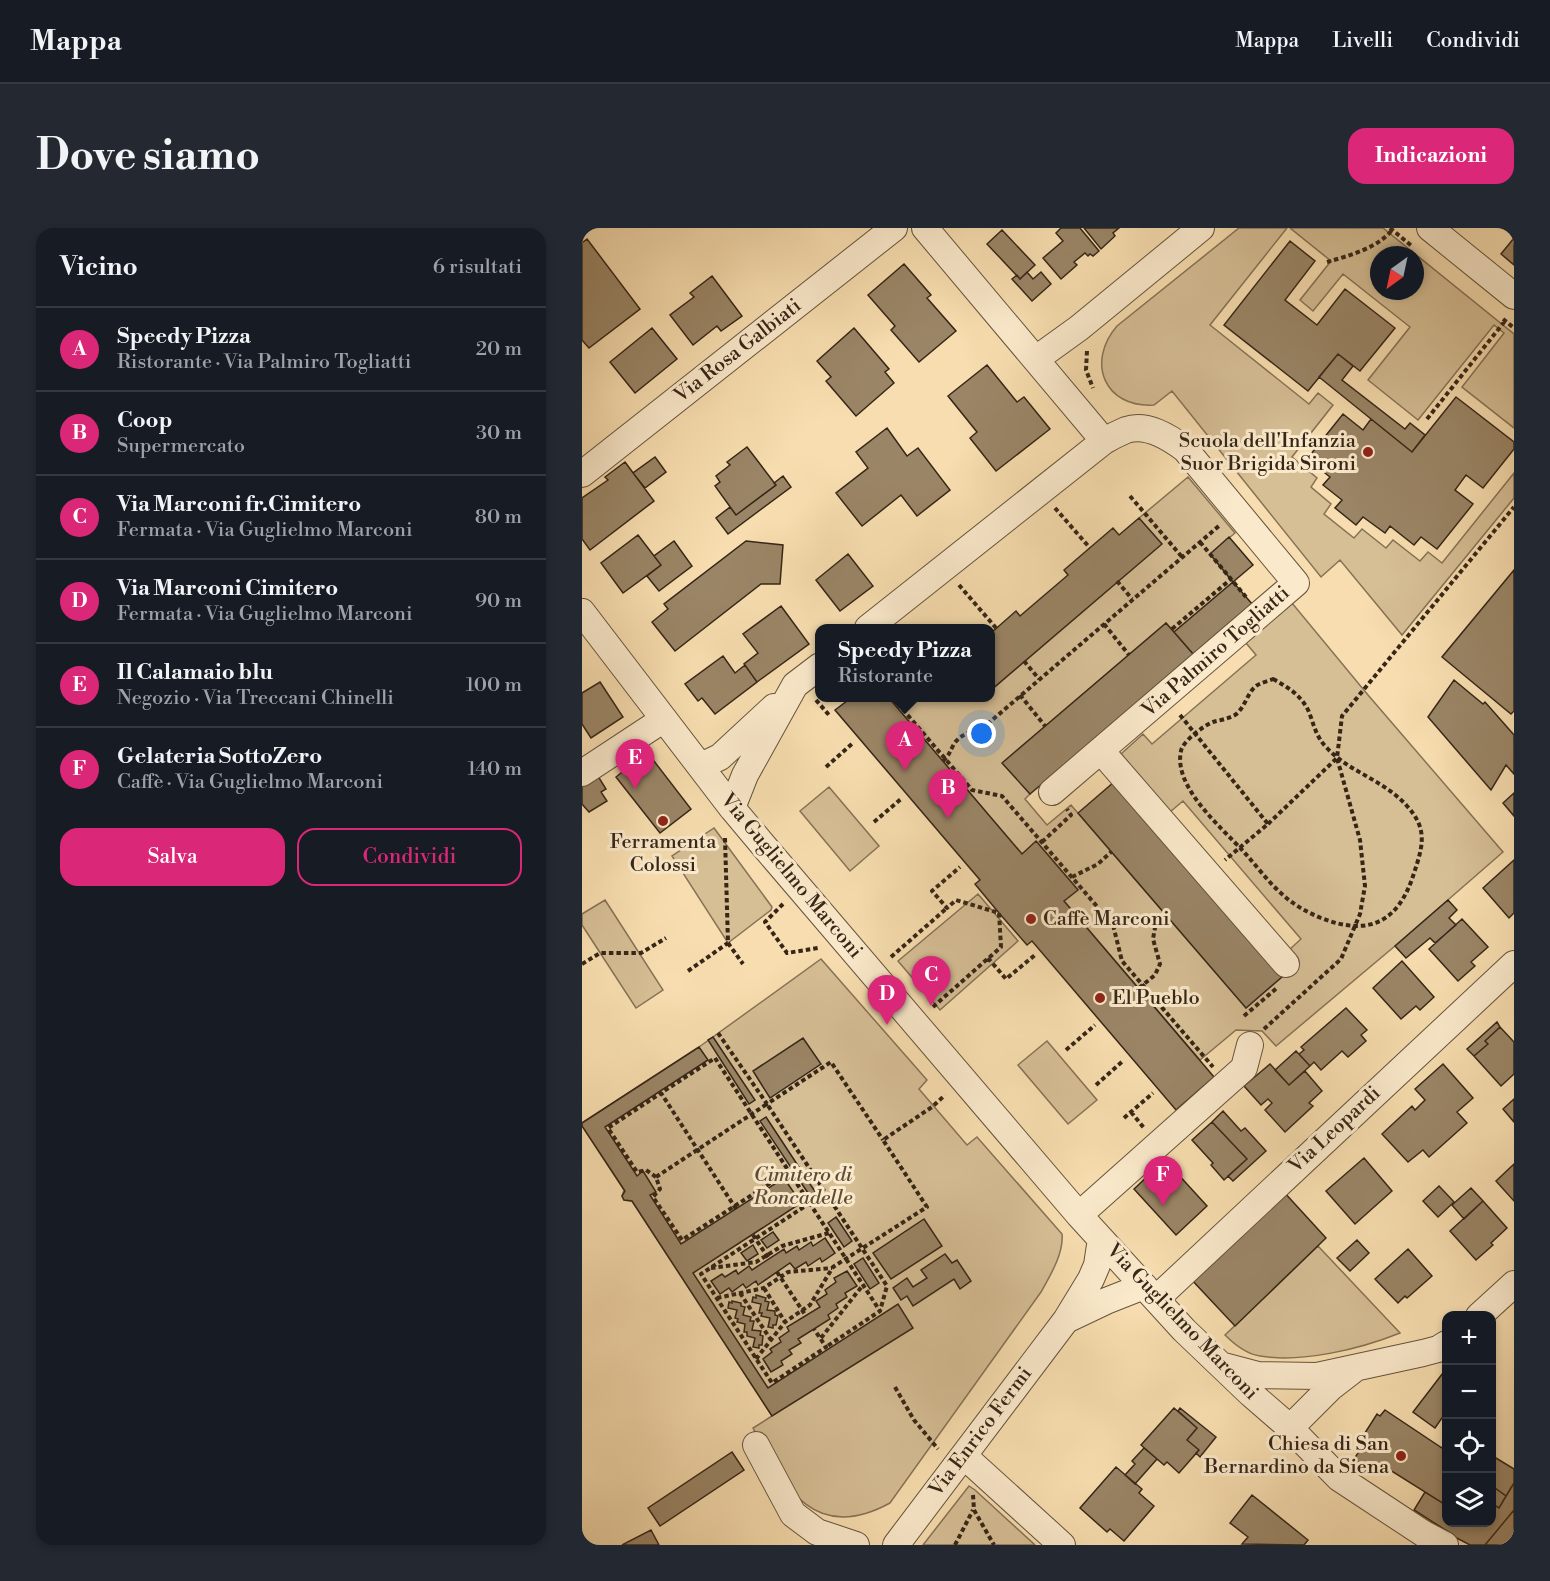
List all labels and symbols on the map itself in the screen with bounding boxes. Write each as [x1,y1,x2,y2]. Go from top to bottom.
north arrow [1370,246,1424,300]
street label: Via Rosa Galbiati [669,293,807,409]
place label: Scuola dell'Infanzia Suor Brigida Sironi [1179,429,1357,477]
marker: Scuola dell'Infanzia Suor Brigida Sironi [1361,445,1375,459]
street label: Via Palmiro Togliatti [1136,581,1295,724]
your location [967,719,996,748]
pin: A [886,722,924,771]
pin: E [616,740,654,789]
pin: B [928,770,968,819]
street label: Via Guglielmo Marconi [714,788,868,964]
marker: Ferramenta Colossi [656,814,670,828]
place label: Ferramenta Colossi [610,830,717,878]
place label: Caffè Marconi [1043,907,1170,932]
marker: Caffè Marconi [1024,912,1038,926]
pin: C [912,956,950,1006]
pin: D [868,976,906,1025]
place label: El Pueblo [1112,986,1200,1011]
marker: El Pueblo [1093,991,1107,1005]
street label: Via Leopardi [1283,1081,1386,1180]
pin: F [1144,1156,1182,1206]
park label: Cimitero di Roncadelle [752,1163,853,1211]
street label: Via Guglielmo Marconi [1100,1238,1264,1406]
street label: Via Enrico Fermi [924,1362,1038,1503]
place label: Chiesa di San Bernardino da Siena [1203,1432,1390,1480]
marker: Chiesa di San Bernardino da Siena [1394,1449,1408,1463]

